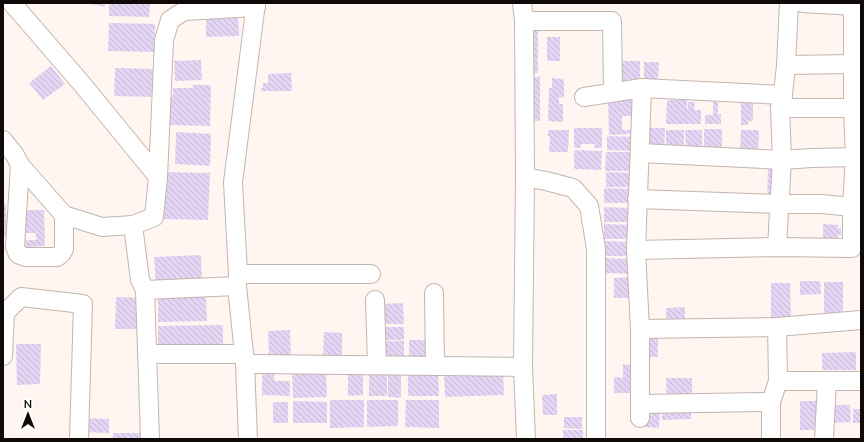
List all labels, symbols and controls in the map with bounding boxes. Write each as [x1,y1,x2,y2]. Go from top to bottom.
north arrow [8,394,48,434]
text: N [24,397,32,411]

